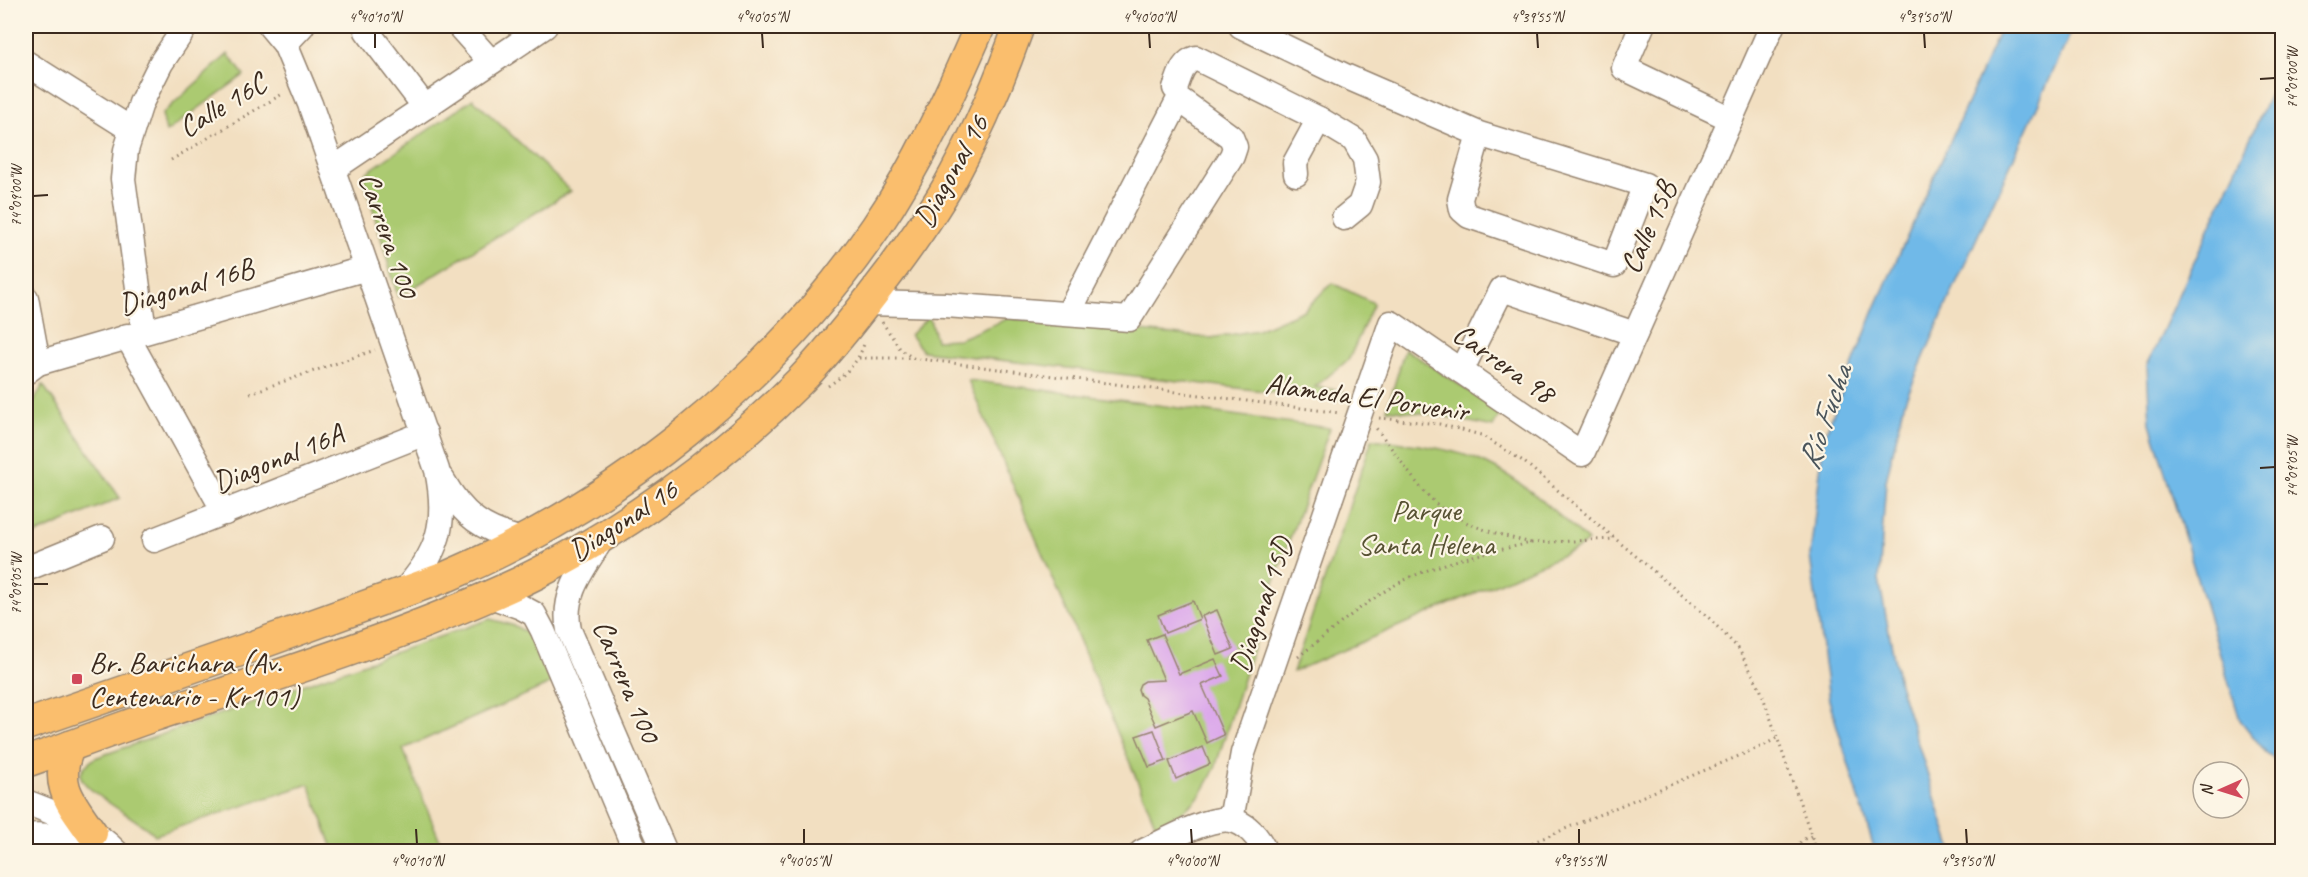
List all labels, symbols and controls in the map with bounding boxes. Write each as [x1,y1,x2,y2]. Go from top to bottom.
text: 4°40'10"N [349,8,404,27]
text: 4°40'05"N [736,8,791,27]
text: 4°40'00"N [1123,8,1178,27]
text: 4°39'55"N [1511,8,1566,27]
text: 4°39'50"N [1898,8,1953,27]
text: 74°09'00"W [2283,44,2302,108]
street label: Calle 16C [171,63,275,146]
street label: Diagonal 16 [905,107,998,234]
text: 74°09'00"W [7,162,26,226]
street label: Carrera 100 [350,168,429,305]
street label: Calle 15B [1611,173,1686,279]
street label: Diagonal 16B [114,248,260,323]
street label: Carrera 98 [1446,314,1564,413]
water label: Río Fucha [1788,356,1863,475]
street label: Alameda El Porvenir [1263,364,1473,430]
street label: Diagonal 16A [207,414,351,501]
text: 74°09'05"W [2283,433,2302,497]
street label: Diagonal 16 [561,470,686,569]
park label: Parque Santa Helena [1357,491,1497,563]
street label: Diagonal 15D [1220,530,1303,677]
text: 74°09'05"W [7,550,26,614]
street label: Carrera 100 [584,614,671,750]
place label: Br. Barichara (Av. Centenario - Kr101) [89,643,302,715]
marker: Br. Barichara (Av. Centenario - Kr101) [70,672,84,686]
north arrow [2191,760,2251,820]
text: N [2197,782,2217,796]
text: 4°40'10"N [391,852,446,871]
text: 4°40'05"N [778,852,833,871]
text: 4°40'00"N [1166,852,1221,871]
text: 4°39'55"N [1553,852,1608,871]
text: 4°39'50"N [1941,852,1996,871]

